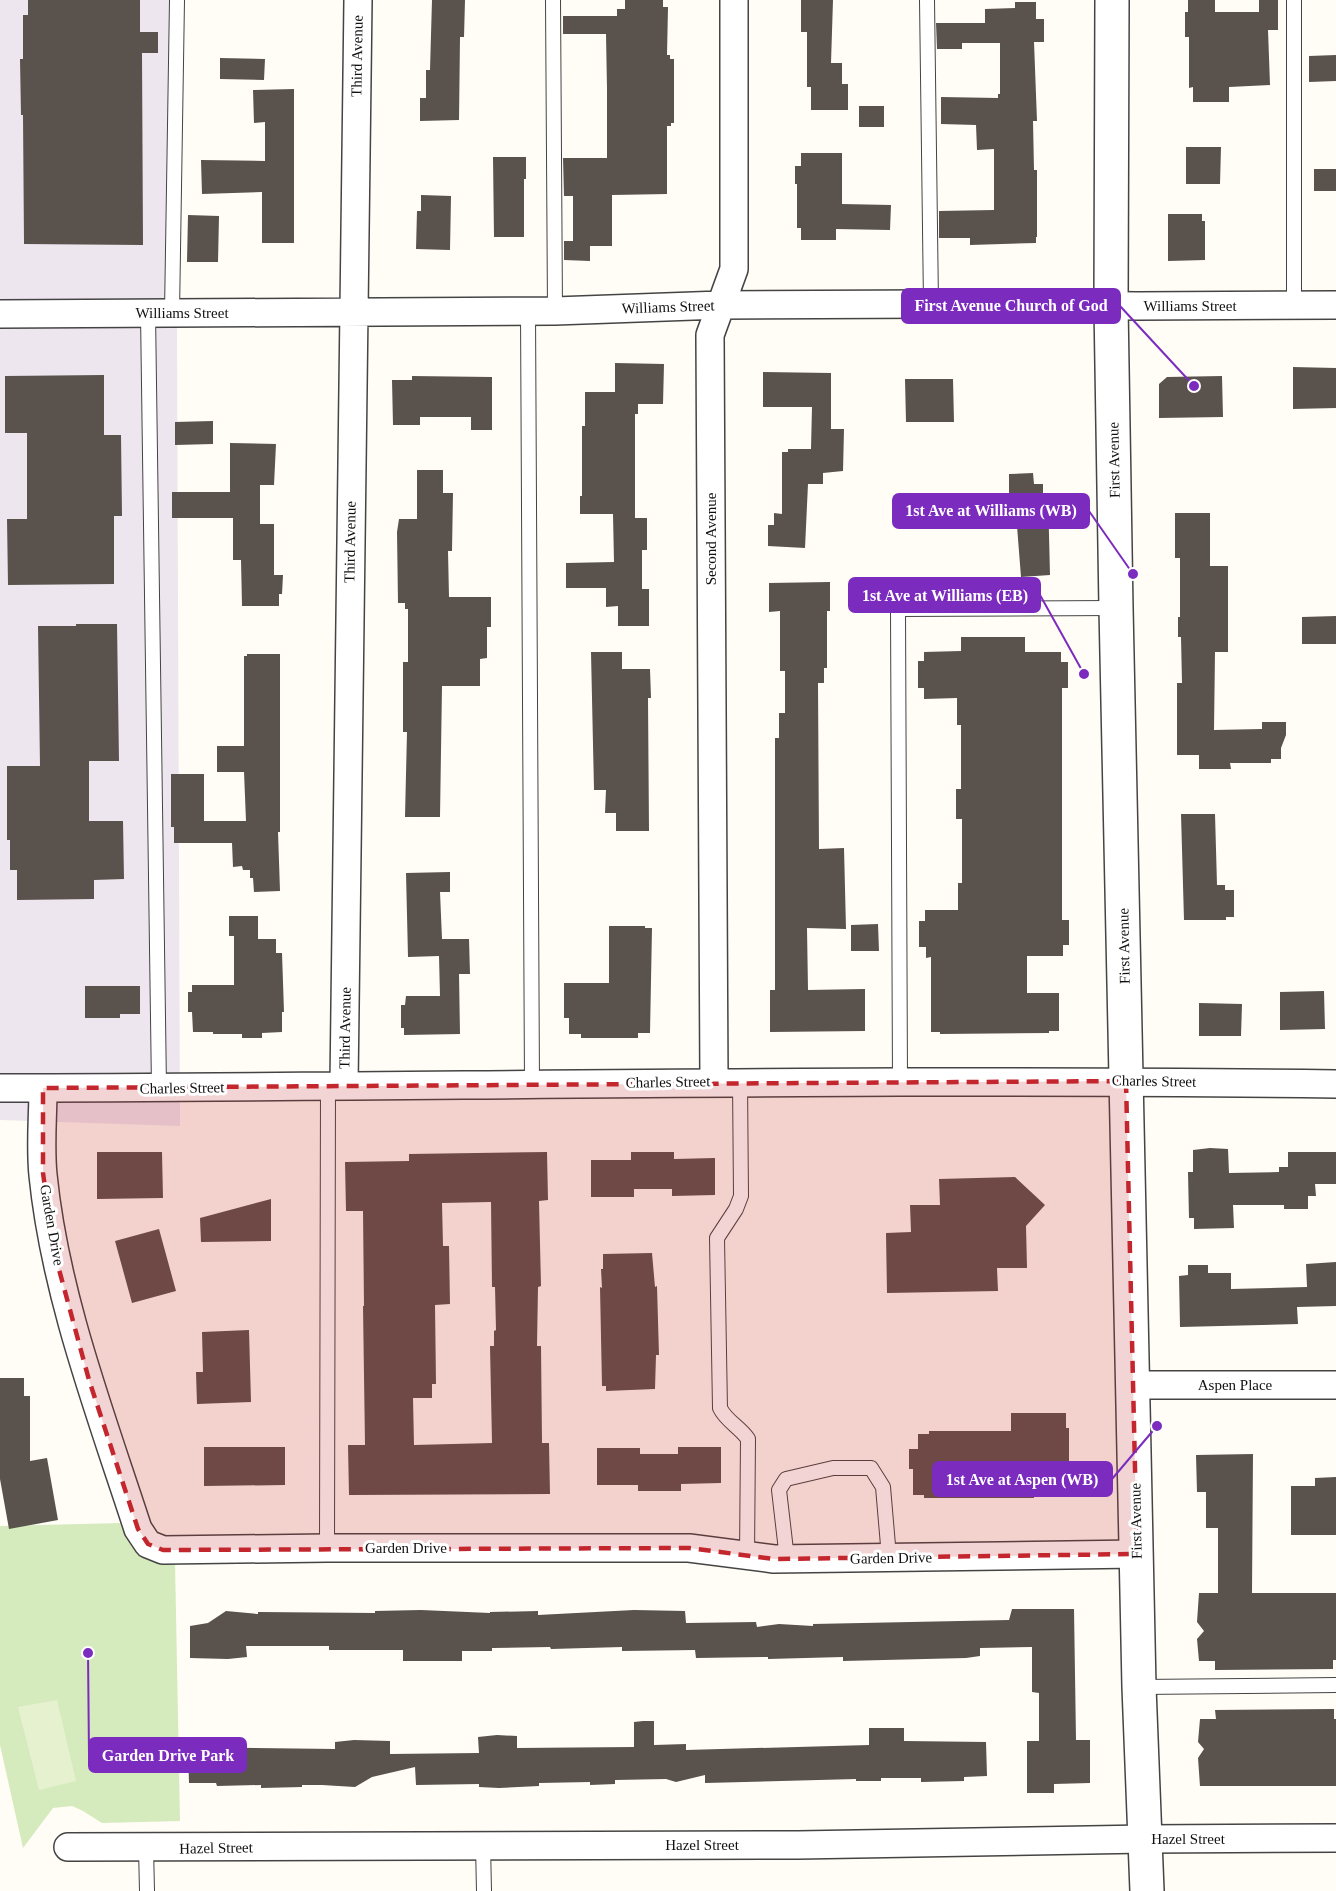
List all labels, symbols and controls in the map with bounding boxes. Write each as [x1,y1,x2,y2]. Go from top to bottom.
street label: Third Avenue [348,15,366,97]
callout: First Avenue Church of God [902,289,1120,323]
street label: Williams Street [621,297,716,317]
text: First Avenue Church of God [914,297,1108,314]
street label: Williams Street [1143,298,1237,314]
street label: Williams Street [135,305,229,321]
street label: First Avenue [1105,422,1123,498]
street label: Second Avenue [703,492,719,585]
callout: 1st Ave at Williams (WB) [893,494,1089,528]
street label: Third Avenue [341,501,359,583]
text: 1st Ave at Williams (WB) [905,502,1077,520]
callout: 1st Ave at Williams (EB) [849,578,1040,612]
text: 1st Ave at Williams (EB) [862,587,1028,605]
street label: First Avenue [1115,908,1133,984]
street label: Third Avenue [336,987,354,1069]
street label: Charles Street [1112,1072,1197,1090]
street label: Charles Street [626,1073,711,1091]
street label: Charles Street [140,1079,225,1097]
street label: Garden Drive [37,1183,67,1267]
street label: Aspen Place [1198,1377,1273,1393]
callout: 1st Ave at Aspen (WB) [933,1462,1112,1496]
text: 1st Ave at Aspen (WB) [946,1471,1098,1489]
street label: First Avenue [1127,1483,1145,1559]
street label: Garden Drive [365,1540,447,1556]
street label: Garden Drive [850,1549,932,1567]
callout: Garden Drive Park [89,1738,246,1772]
text: Garden Drive Park [102,1747,234,1764]
street label: Hazel Street [1151,1831,1226,1847]
street label: Hazel Street [665,1837,740,1853]
street label: Hazel Street [179,1839,254,1857]

